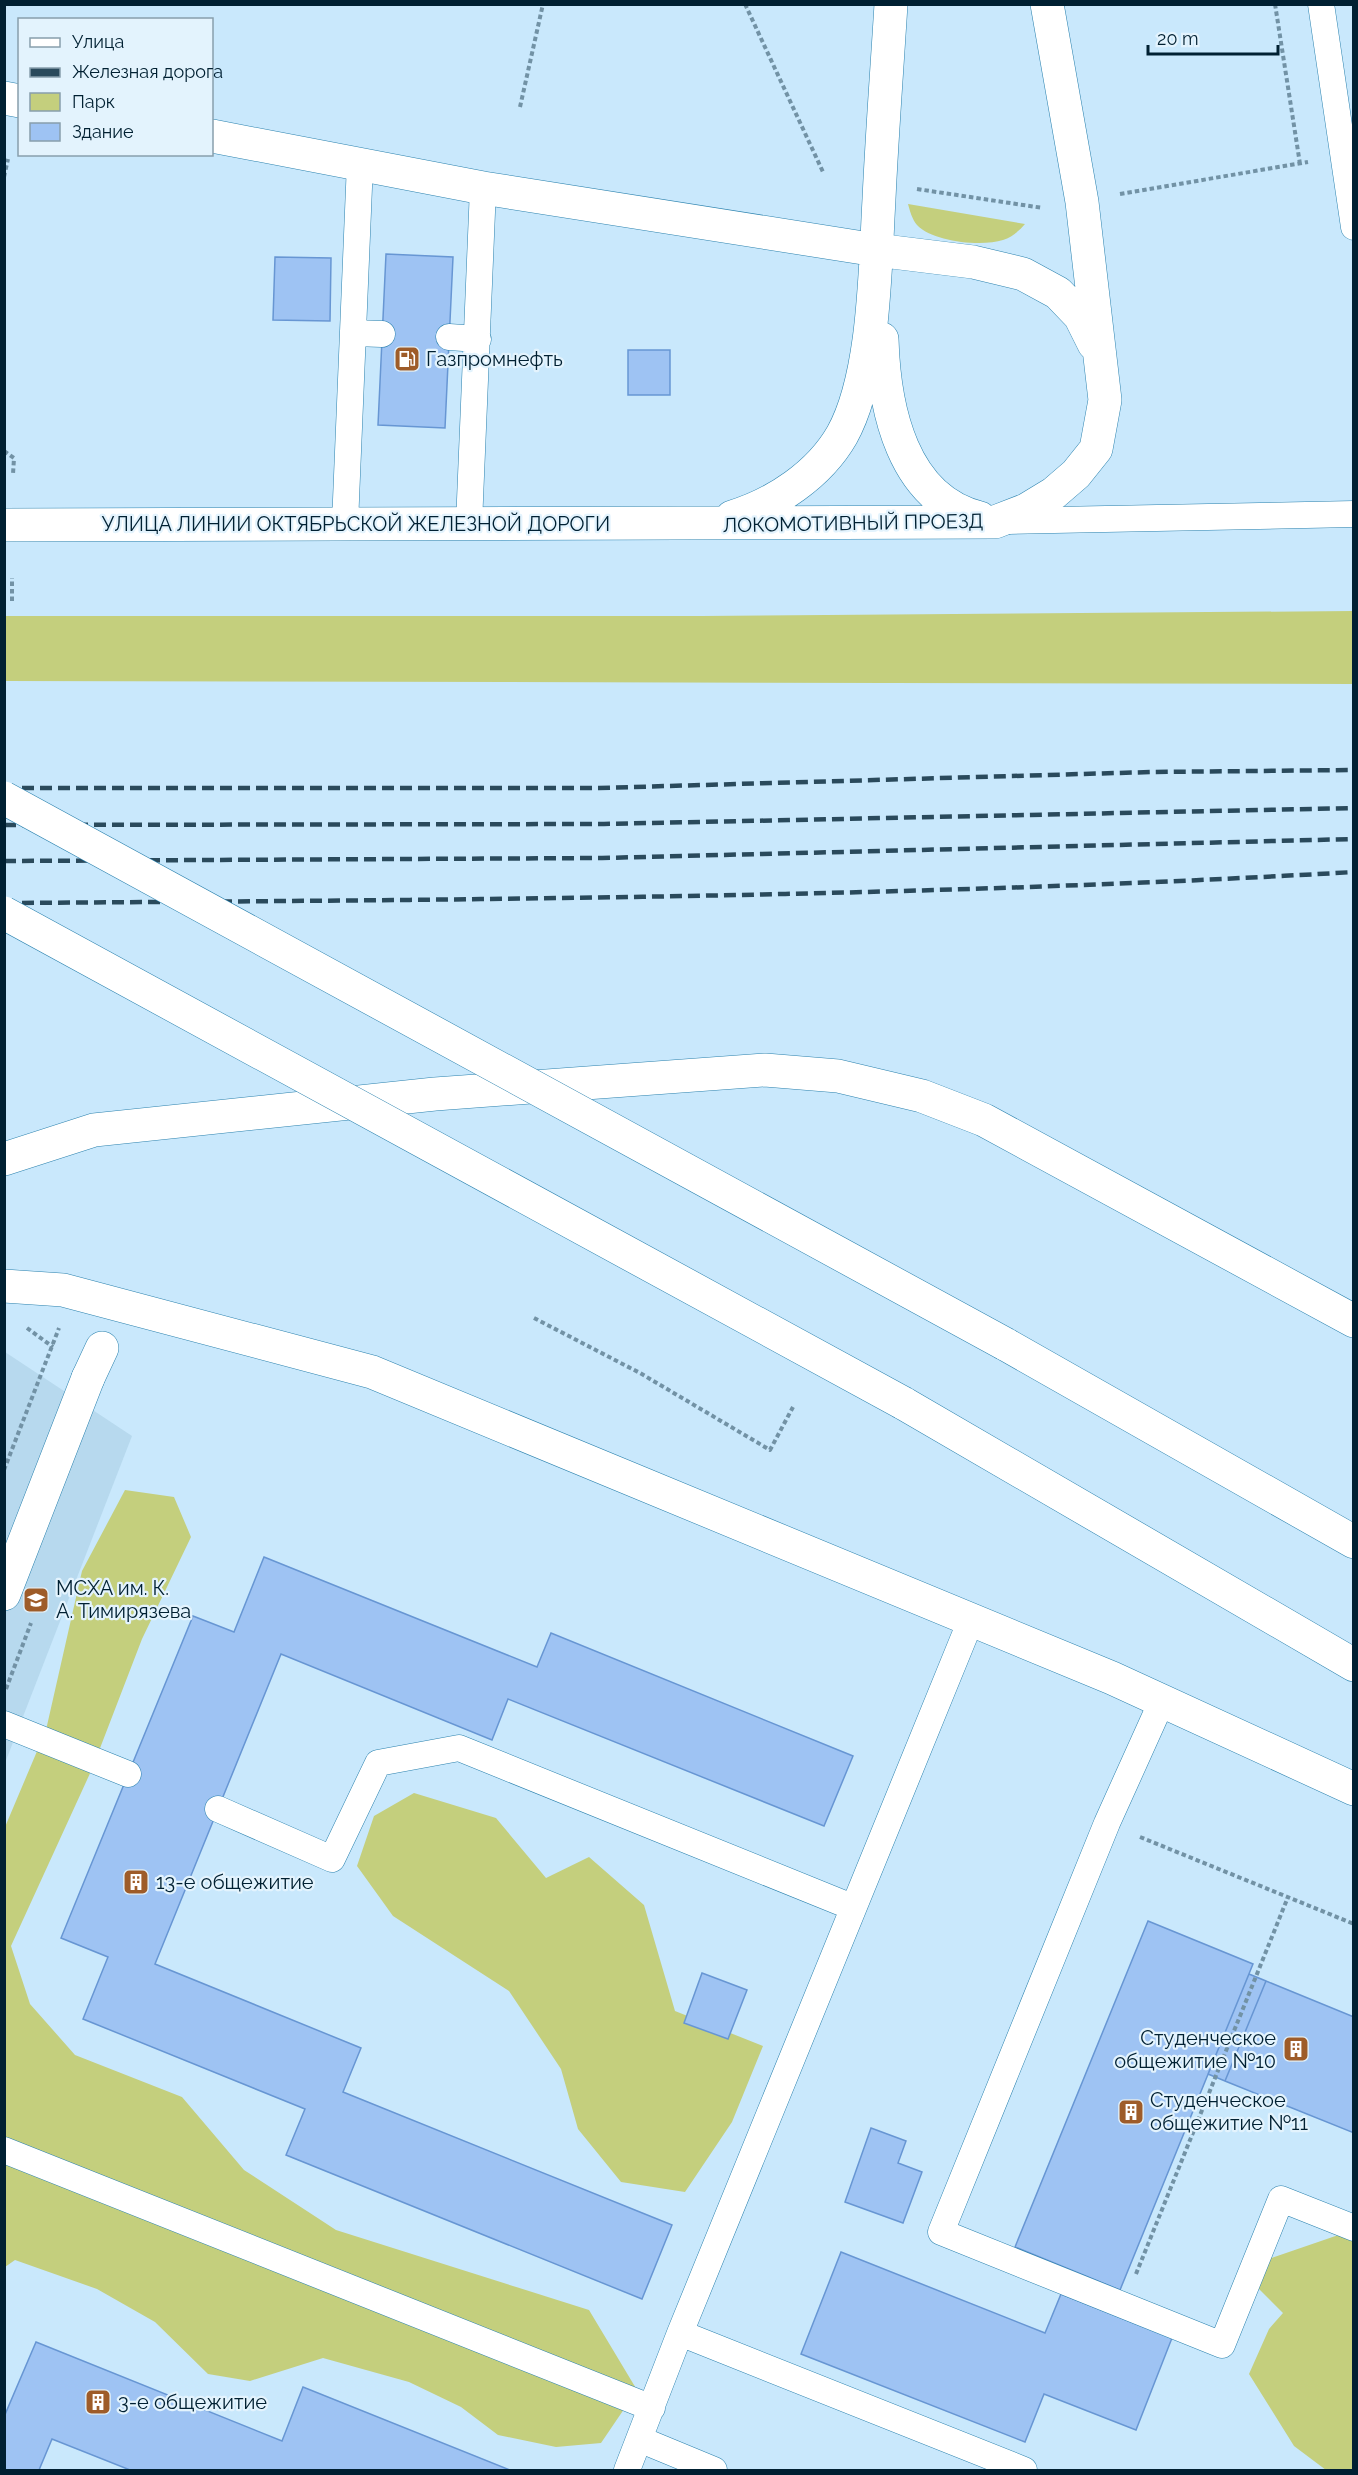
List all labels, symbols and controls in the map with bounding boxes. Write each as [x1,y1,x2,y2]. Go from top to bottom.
legend [18,18,213,156]
scale bar [1148,18,1278,56]
text: 20 m [1157,28,1199,49]
text: Улица [72,31,124,52]
text: Железная дорога [72,61,223,82]
text: Парк [72,91,115,112]
text: Здание [72,121,134,142]
fuel station icon: Газпромнефть [392,344,422,374]
place label: Газпромнефть [426,347,563,371]
street label: ЛОКОМОТИВНЫЙ ПРОЕЗД [722,509,984,537]
street label: УЛИЦА ЛИНИИ ОКТЯБРЬСКОЙ ЖЕЛЕЗНОЙ ДОРОГИ [102,512,610,536]
place label: МСХА им. К. А. Тимирязева [56,1576,191,1623]
school or university icon: МСХА им. К. А. Тимирязева [21,1585,51,1615]
building icon: 13-е общежитие [121,1867,151,1897]
place label: 13-е общежитие [156,1870,314,1894]
place label: Студенческое общежитие №10 [1114,2026,1276,2073]
building icon: Студенческое общежитие №10 [1281,2034,1311,2064]
place label: Студенческое общежитие №11 [1150,2088,1309,2135]
building icon: Студенческое общежитие №11 [1116,2097,1146,2127]
building icon: 3-е общежитие [83,2387,113,2417]
place label: 3-е общежитие [118,2390,267,2414]

